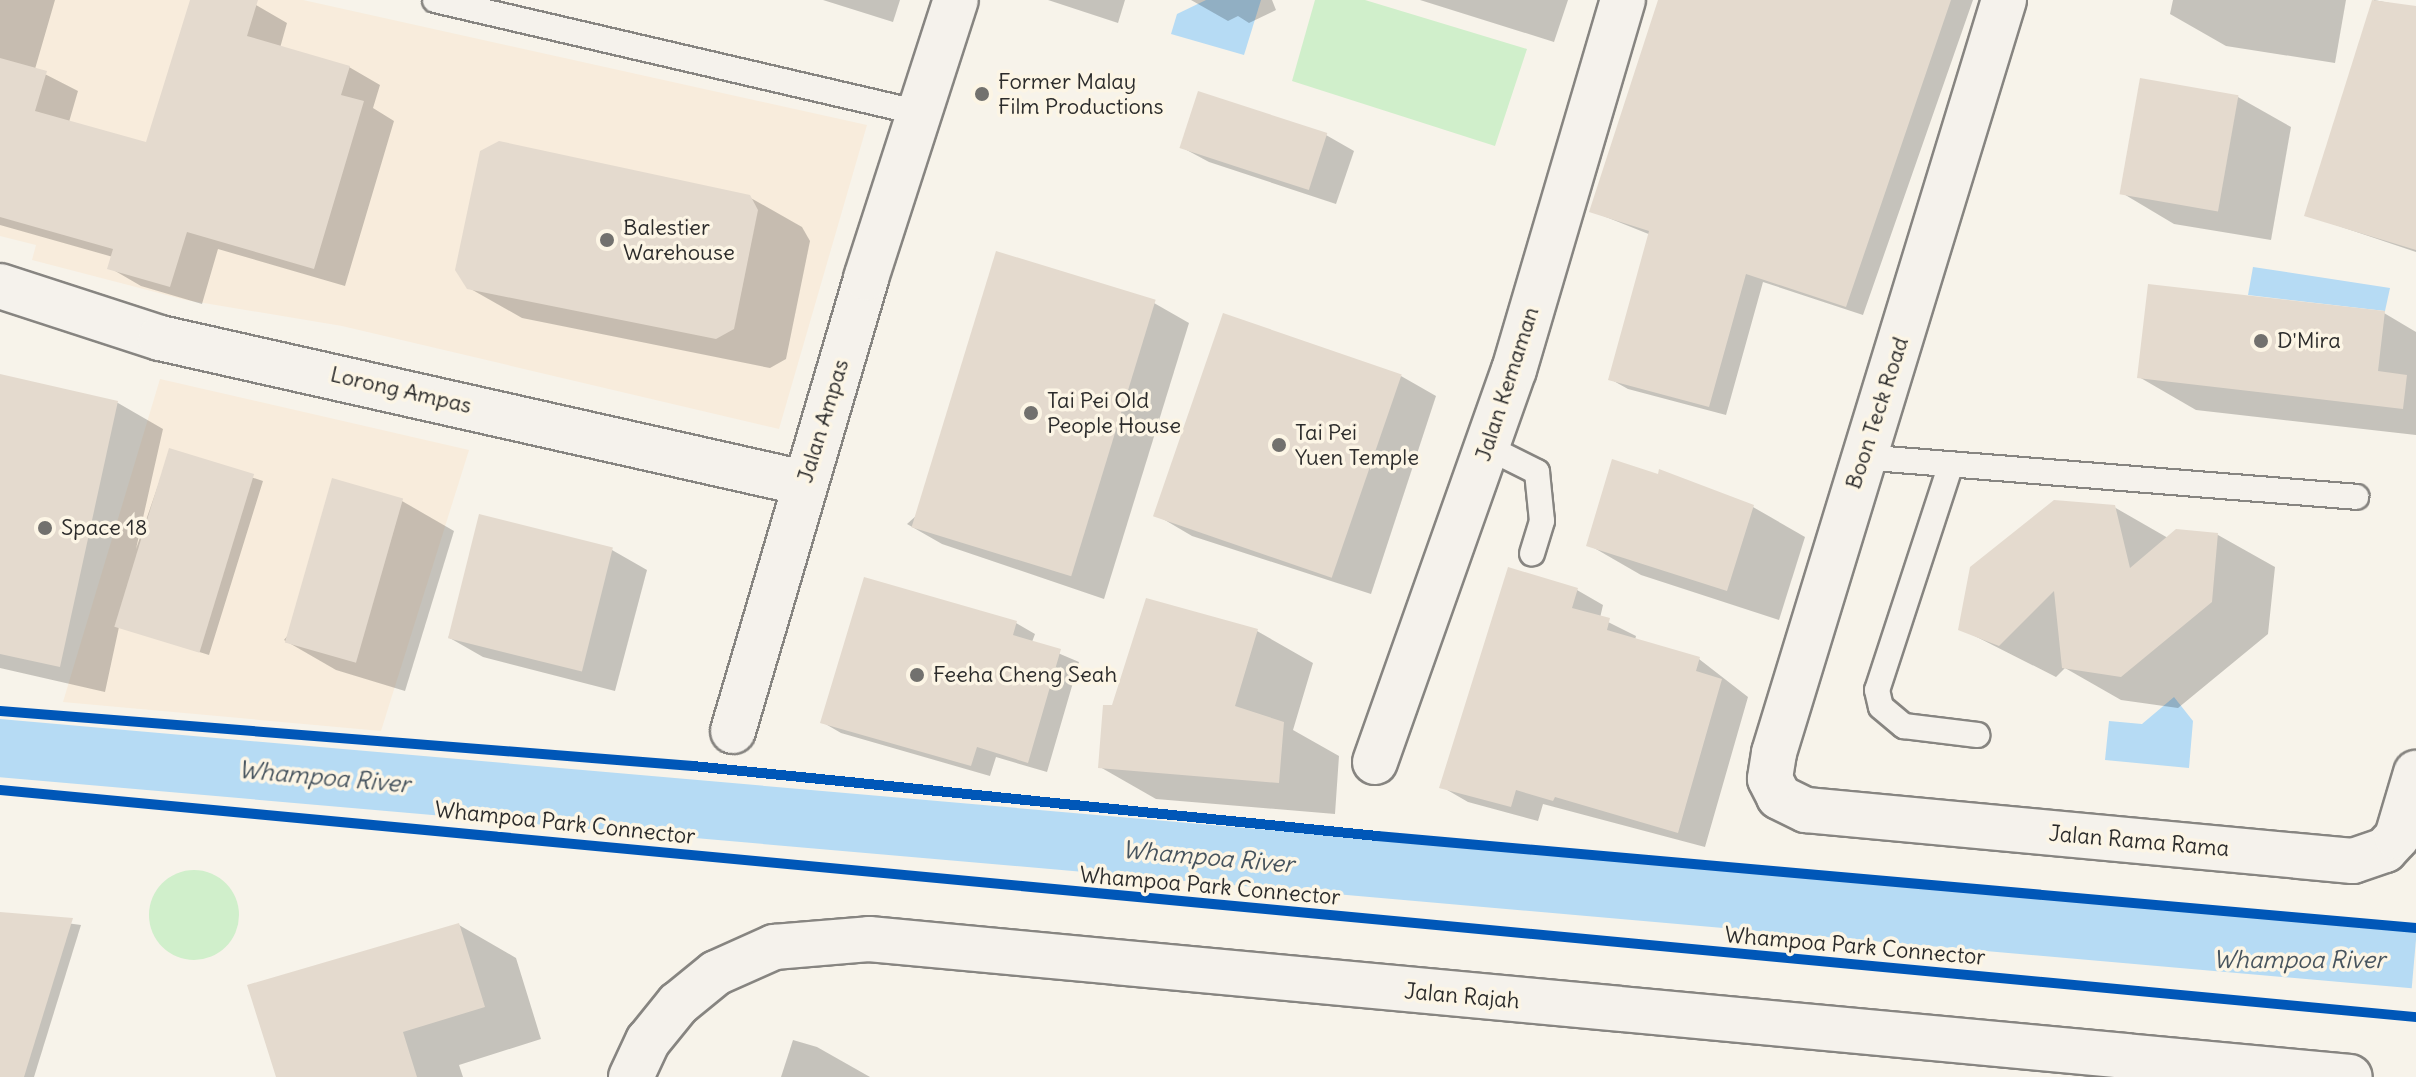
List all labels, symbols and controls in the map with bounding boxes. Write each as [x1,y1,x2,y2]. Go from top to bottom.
place label: Former Malay Film Productions [998,68,1164,120]
marker: Former Malay Film Productions [973,85,991,103]
place label: Balestier Warehouse [623,214,735,266]
marker: Balestier Warehouse [598,231,616,249]
street label: Jalan Kemaman [1470,304,1544,464]
place label: D'Mira [2277,328,2341,354]
marker: D'Mira [2252,332,2270,350]
street label: Boon Teck Road [1840,334,1914,492]
street label: Jalan Ampas [792,356,854,486]
street label: Lorong Ampas [328,361,474,419]
place label: Tai Pei Old People House [1047,387,1181,438]
marker: Tai Pei Old People House [1022,404,1040,422]
place label: Tai Pei Yuen Temple [1295,419,1419,470]
marker: Tai Pei Yuen Temple [1270,436,1288,454]
place label: Space 18 [61,515,148,541]
marker: Space 18 [36,519,54,537]
place label: Feeha Cheng Seah [933,662,1117,688]
marker: Feeha Cheng Seah [908,666,926,684]
water label: Whampoa River [237,755,411,799]
street label: Whampoa Park Connector [433,796,697,850]
street label: Jalan Rama Rama [2048,820,2230,862]
water label: Whampoa River [1121,835,1295,879]
street label: Whampoa Park Connector [1078,861,1342,911]
street label: Whampoa Park Connector [1723,921,1987,971]
water label: Whampoa River [2213,946,2385,974]
street label: Jalan Rajah [1403,978,1521,1014]

